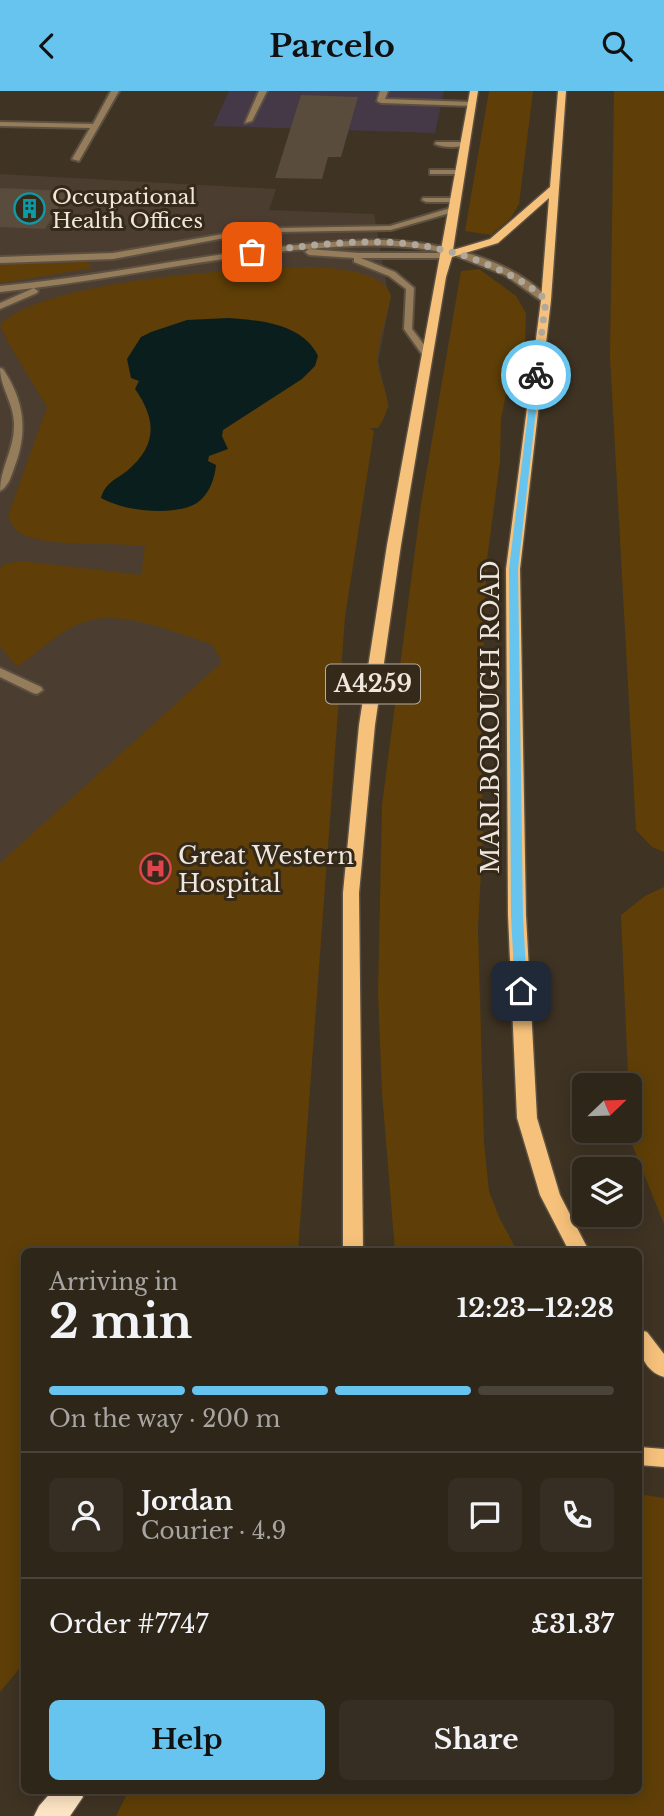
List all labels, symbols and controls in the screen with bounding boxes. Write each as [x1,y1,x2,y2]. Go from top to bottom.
text: Parcelo [269,26,395,66]
icon: back [28,27,66,65]
icon: search [598,27,636,65]
place label: Occupational Health Offices [52,184,203,234]
building icon: Occupational Health Offices [12,192,46,226]
pin [222,222,282,282]
icon: bag [233,233,271,271]
courier [501,340,571,410]
icon: bike [517,356,555,394]
street label: MARLBOROUGH ROAD [476,560,505,874]
road number: A4259 [326,664,420,703]
place label: Great Western Hospital [178,841,354,898]
hospital icon: Great Western Hospital [138,852,172,886]
pin [491,961,551,1021]
icon: home [502,972,540,1010]
north arrow [572,1073,642,1143]
map controls [572,1073,642,1227]
button: layers [572,1157,642,1227]
text: Arriving in [49,1268,178,1296]
text: 12:23–12:28 [457,1292,614,1324]
text: 2 min [49,1293,192,1350]
text: On the way · 200 m [49,1405,281,1433]
button: person [49,1478,123,1552]
button: chat [448,1478,522,1552]
button: phone [540,1478,614,1552]
text: Jordan [141,1485,233,1517]
text: Courier · 4.9 [141,1517,286,1545]
text: Order #7747 [49,1608,209,1640]
text: £31.37 [531,1608,614,1640]
button: Help [49,1700,325,1780]
button: Share [339,1700,614,1780]

